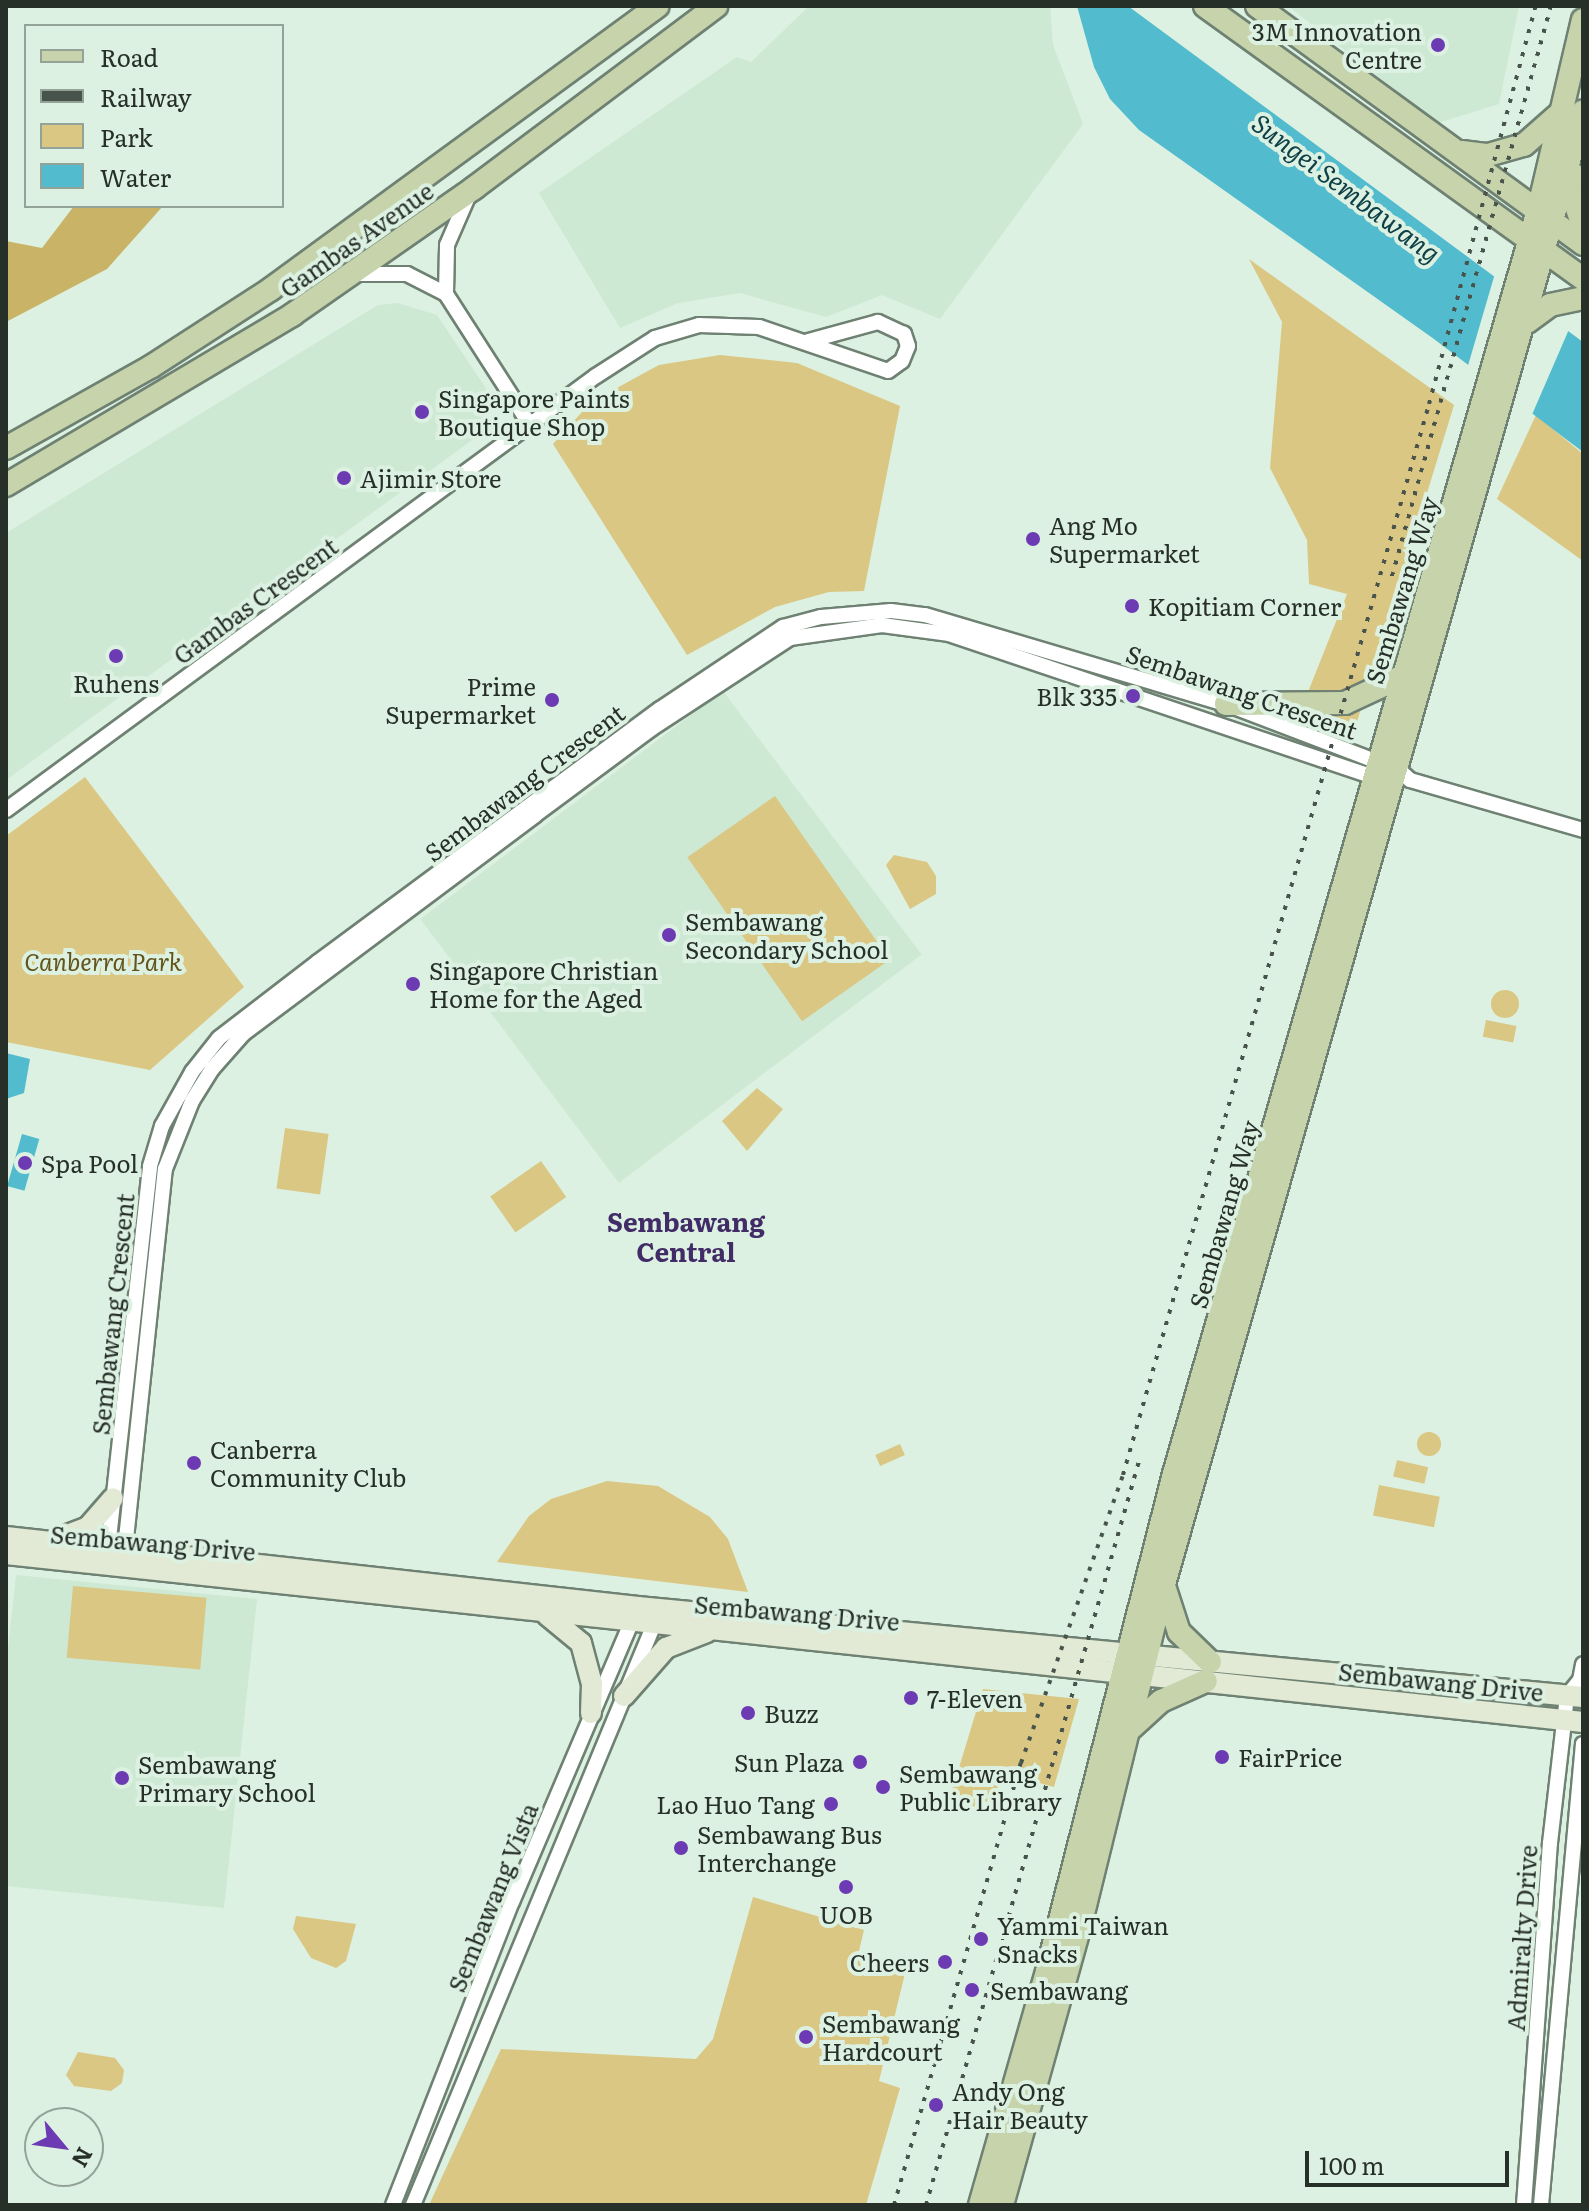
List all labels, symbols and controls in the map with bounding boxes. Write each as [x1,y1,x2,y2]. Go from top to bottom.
place label: 3M Innovation Centre [1252,17,1422,73]
legend [24,24,284,208]
marker: 3M Innovation Centre [1429,36,1447,54]
text: Road [100,39,158,74]
text: Railway [100,79,192,114]
water label: Sungei Sembawang [1247,106,1447,268]
text: Park [100,119,153,154]
text: Water [100,159,171,194]
street label: Gambas Avenue [274,175,438,303]
place label: Singapore Paints Boutique Shop [438,384,630,440]
marker: Singapore Paints Boutique Shop [413,403,431,421]
place label: Ajimir Store [360,464,502,492]
marker: Ajimir Store [335,469,353,487]
street label: Sembawang Way [1359,493,1443,687]
place label: Ang Mo Supermarket [1049,511,1200,567]
marker: Ang Mo Supermarket [1024,530,1042,548]
street label: Gambas Crescent [167,531,343,669]
place label: Kopitiam Corner [1148,592,1341,620]
marker: Kopitiam Corner [1123,597,1141,615]
street label: Sembawang Crescent [1123,638,1361,744]
marker: Ruhens [107,647,125,665]
place label: Ruhens [73,669,159,697]
place label: Prime Supermarket [385,672,536,728]
place label: Blk 335 [1036,682,1117,710]
marker: Blk 335 [1124,687,1142,705]
marker: Prime Supermarket [543,691,561,709]
street label: Sembawang Crescent [418,697,630,867]
place label: Sembawang Secondary School [685,907,888,963]
marker: Sembawang Secondary School [660,926,678,944]
park label: Canberra Park [24,947,182,975]
place label: Singapore Christian Home for the Aged [429,956,658,1012]
marker: Singapore Christian Home for the Aged [404,975,422,993]
street label: Sembawang Way [1182,1117,1264,1311]
place label: Spa Pool [41,1149,138,1177]
marker: Spa Pool [16,1154,34,1172]
street label: Sembawang Crescent [85,1192,139,1436]
district label: Sembawang Central [607,1205,765,1266]
place label: Canberra Community Club [210,1435,406,1491]
marker: Canberra Community Club [185,1454,203,1472]
street label: Sembawang Drive [49,1519,257,1565]
street label: Sembawang Drive [693,1589,901,1635]
street label: Sembawang Drive [1337,1656,1545,1706]
place label: 7-Eleven [927,1684,1023,1712]
marker: 7-Eleven [902,1689,920,1707]
place label: Buzz [764,1699,818,1727]
marker: Buzz [739,1704,757,1722]
place label: FairPrice [1238,1743,1342,1771]
place label: Sun Plaza [734,1748,844,1776]
marker: FairPrice [1213,1748,1231,1766]
place label: Sembawang Primary School [138,1750,315,1806]
marker: Sun Plaza [851,1753,869,1771]
place label: Sembawang Public Library [899,1759,1062,1815]
marker: Sembawang Primary School [113,1769,131,1787]
marker: Sembawang Public Library [874,1778,892,1796]
place label: Lao Huo Tang [656,1790,815,1818]
marker: Lao Huo Tang [822,1795,840,1813]
street label: Sembawang Vista [441,1798,543,1996]
place label: Sembawang Bus Interchange [697,1820,882,1876]
marker: Sembawang Bus Interchange [672,1839,690,1857]
street label: Admiralty Drive [1500,1844,1542,2032]
marker: UOB [837,1878,855,1896]
place label: UOB [819,1900,873,1928]
place label: Yammi Taiwan Snacks [997,1911,1169,1967]
marker: Yammi Taiwan Snacks [972,1930,990,1948]
place label: Cheers [850,1948,929,1976]
marker: Cheers [936,1953,954,1971]
place label: Sembawang [990,1976,1128,2004]
marker: Sembawang [961,1979,983,2001]
place label: Sembawang Hardcourt [822,2009,960,2065]
marker: Sembawang Hardcourt [797,2028,815,2046]
place label: Andy Ong Hair Beauty [952,2077,1088,2133]
marker: Andy Ong Hair Beauty [927,2096,945,2114]
north arrow [24,2107,104,2187]
scale bar [1309,2135,1513,2185]
text: N [65,2142,103,2174]
text: 100 m [1319,2147,1385,2182]

